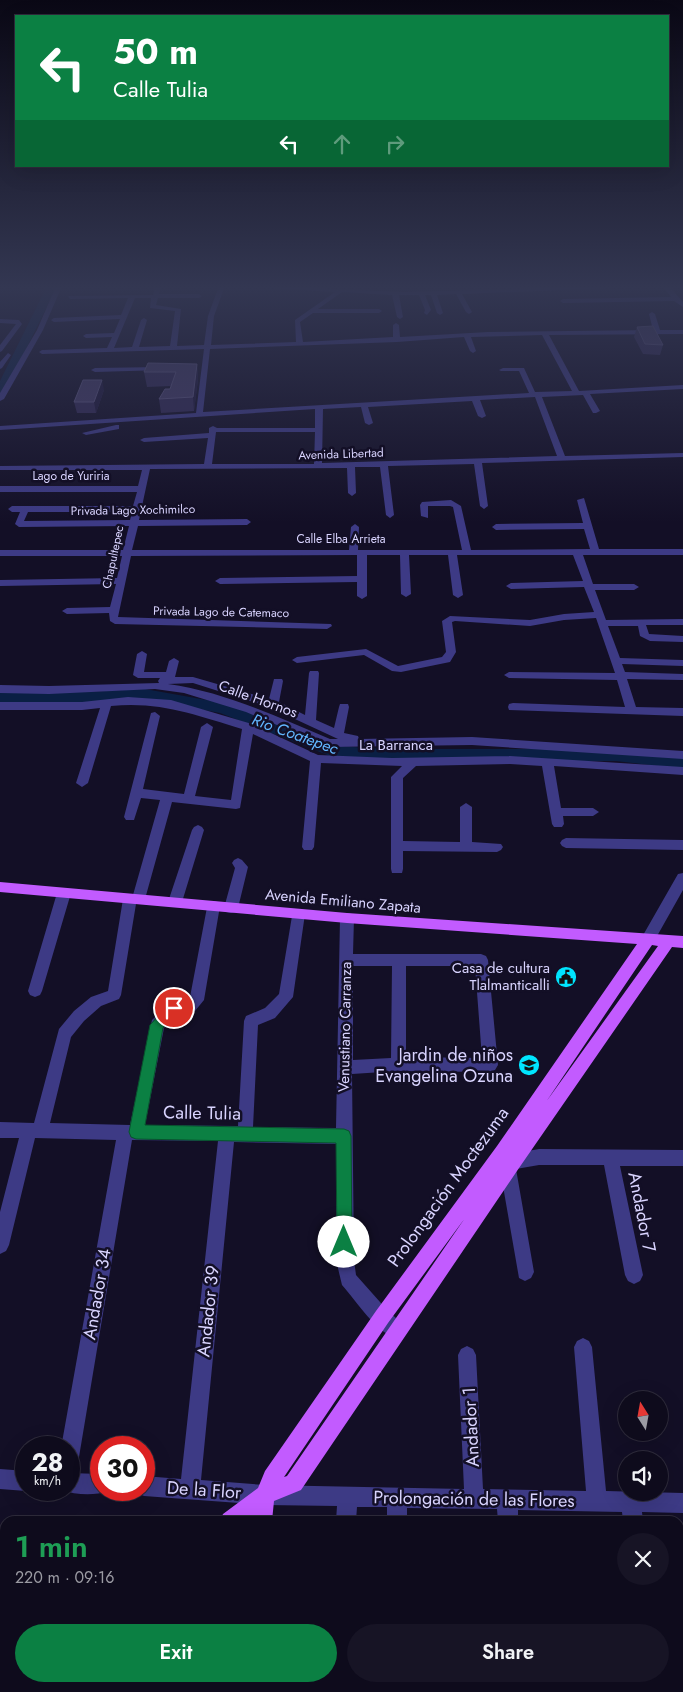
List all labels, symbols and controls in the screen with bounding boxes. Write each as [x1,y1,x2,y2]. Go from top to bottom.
text: 50 m [113,27,198,77]
icon: left [30,35,95,100]
text: Calle Tulia [113,73,208,105]
icon: left [275,130,303,158]
icon: ahead [328,130,356,158]
icon: right [381,130,409,158]
street label: Avenida Libertad [298,444,384,464]
street label: Lago de Yuriria [32,467,110,485]
street label: Privada Lago Xochimilco [71,500,196,520]
street label: Chapultepec [98,524,129,590]
street label: Calle Elba Arrieta [297,530,386,548]
street label: Privada Lago de Catemaco [153,602,290,622]
street label: Calle Hornos [215,675,301,723]
water label: Rio Coatepec [249,708,342,760]
street label: La Barranca [359,734,433,756]
street label: Avenida Emiliano Zapata [264,883,422,919]
place label: Casa de cultura Tlalmanticalli [452,957,550,996]
street label: Venustiano Carranza [333,962,357,1092]
public building icon: Casa de cultura Tlalmanticalli [554,965,578,989]
pin [153,987,195,1029]
icon: arrive [160,994,188,1022]
place label: Jardin de niños Evangelina Ozuna [375,1042,513,1089]
school or university icon: Jardin de niños Evangelina Ozuna [517,1053,541,1077]
street label: Calle Tulia [163,1099,241,1127]
street label: Prolongación Moctezuma [381,1102,515,1272]
street label: Andador 7 [621,1170,663,1255]
position arrow [317,1215,369,1267]
street label: Andador 34 [76,1246,118,1342]
street label: Andador 39 [190,1264,226,1358]
street label: Andador 1 [456,1386,486,1468]
north arrow [618,1391,668,1441]
map controls [618,1391,668,1501]
speed limit sign: 30 [90,1436,155,1501]
text: 28 [31,1444,64,1480]
button: sound [618,1451,668,1501]
text: km/h [34,1472,61,1490]
street label: De la Flor [166,1474,243,1506]
street label: Prolongación de las Flores [373,1484,575,1514]
text: 1 min [15,1525,88,1568]
button: close [617,1533,669,1585]
text: 220 m · 09:16 [15,1566,115,1589]
button: Exit [15,1624,337,1682]
button: Share [347,1624,669,1682]

